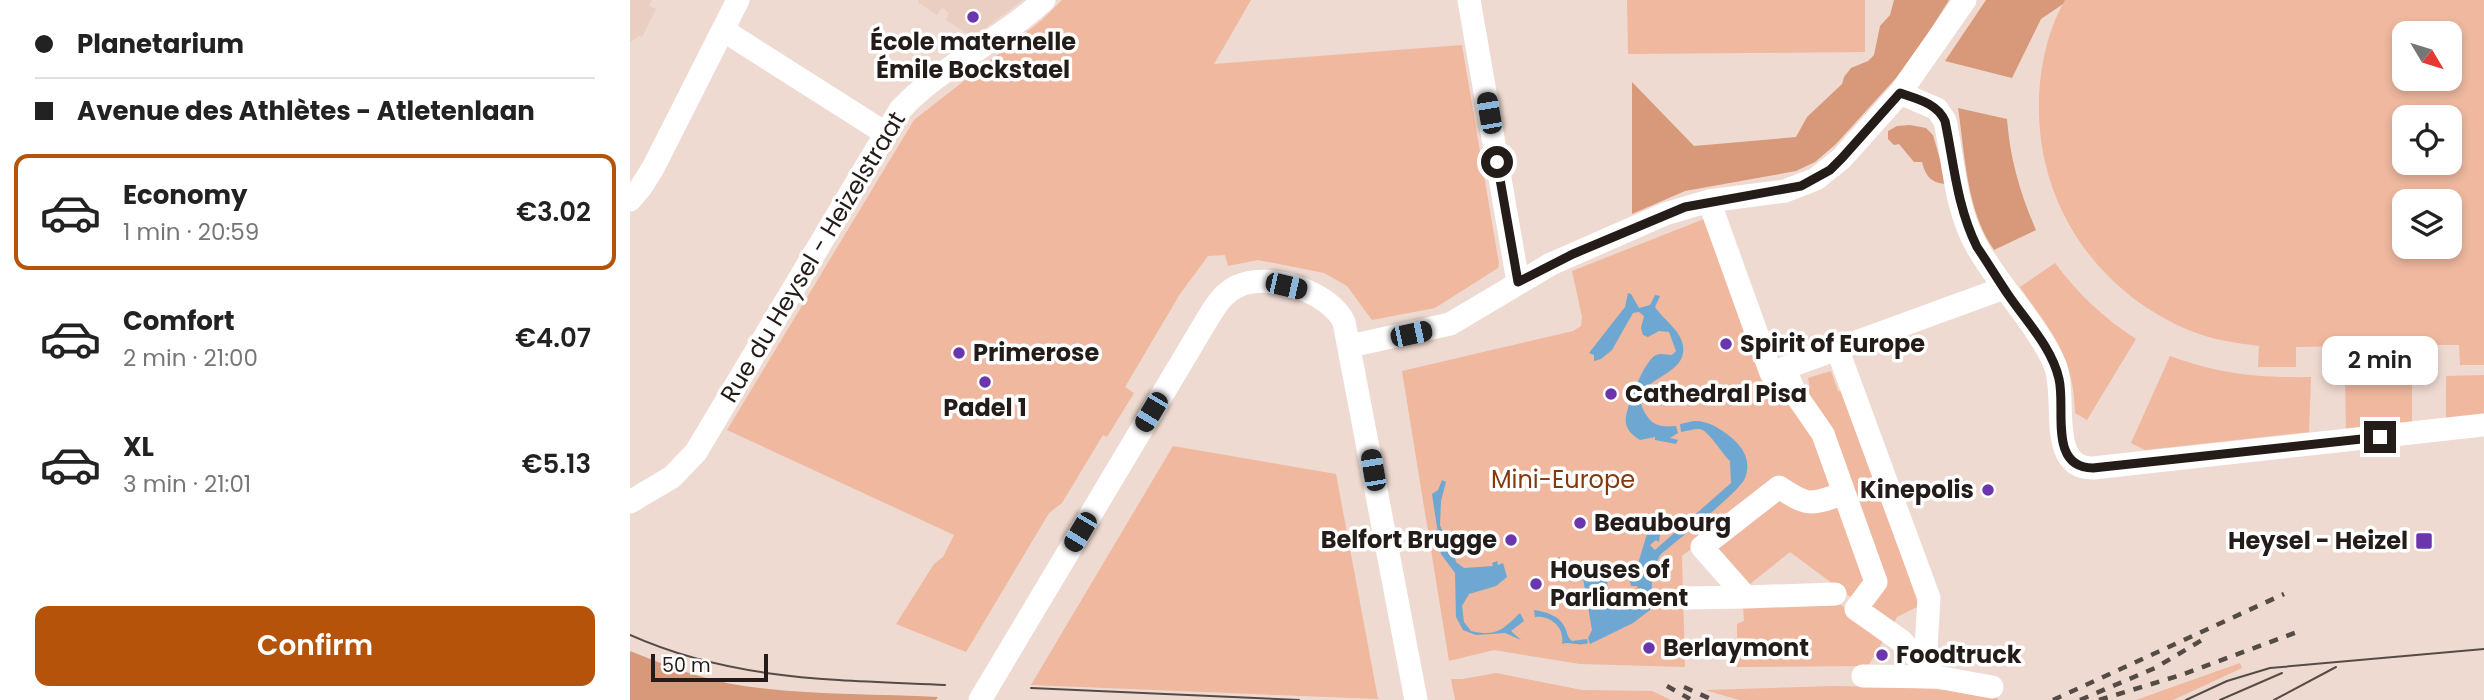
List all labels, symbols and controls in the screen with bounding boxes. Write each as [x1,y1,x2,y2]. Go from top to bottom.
marker: École maternelle Émile Bockstael [965,9,981,25]
north arrow [2392,21,2462,91]
map controls [2392,21,2462,259]
place label: École maternelle Émile Bockstael [870,25,1076,86]
text: Planetarium [77,26,244,62]
car [1476,90,1503,136]
text: Avenue des Athlètes - Atletenlaan [77,93,535,129]
street label: Rue du Heysel - Heizelstraat [712,105,913,408]
button: locate [2392,105,2462,175]
route start [1481,146,1513,178]
text: Economy [123,177,247,213]
icon: car [39,181,102,244]
button: layers [2392,189,2462,259]
text: €3.02 [516,194,591,230]
text: 1 min · 20:59 [123,216,259,248]
car [1264,271,1309,301]
text: Comfort [123,303,235,339]
icon: car [39,307,102,370]
car [1389,319,1434,349]
text: €4.07 [515,320,591,356]
place label: Spirit of Europe [1740,327,1925,360]
place label: Primerose [973,336,1099,369]
marker: Spirit of Europe [1718,336,1734,352]
callout: 2 min [2322,336,2438,384]
text: 2 min · 21:00 [123,342,258,374]
text: 2 min [2348,344,2412,376]
marker: Primerose [951,345,967,361]
marker: Padel 1 [977,374,993,390]
place label: Cathedral Pisa [1625,377,1807,410]
marker: Cathedral Pisa [1603,386,1619,402]
car [1132,389,1171,435]
place label: Padel 1 [943,391,1027,424]
route end [2364,421,2396,453]
text: XL [123,429,154,465]
icon: car [39,433,102,496]
text: €5.13 [522,446,591,482]
car [1360,447,1387,493]
park label: Mini-Europe [1491,463,1635,496]
text: 3 min · 21:01 [123,468,251,500]
place label: Kinepolis [1860,473,1974,506]
marker: Kinepolis [1980,482,1996,498]
place label: Beaubourg [1594,506,1731,539]
car [1061,509,1100,555]
marker: Beaubourg [1572,515,1588,531]
place label: Belfort Brugge [1321,523,1497,556]
place label: Heysel - Heizel [2228,524,2408,557]
marker: Heysel - Heizel [2414,531,2434,551]
marker: Belfort Brugge [1503,532,1519,548]
place label: Houses of Parliament [1550,553,1688,614]
marker: Houses of Parliament [1528,576,1544,592]
button: Confirm [35,606,595,686]
place label: Berlaymont [1663,631,1809,664]
place label: Foodtruck [1896,638,2022,671]
marker: Berlaymont [1641,640,1657,656]
marker: Foodtruck [1874,647,1890,663]
scale bar [651,651,768,683]
text: 50 m [662,652,711,679]

